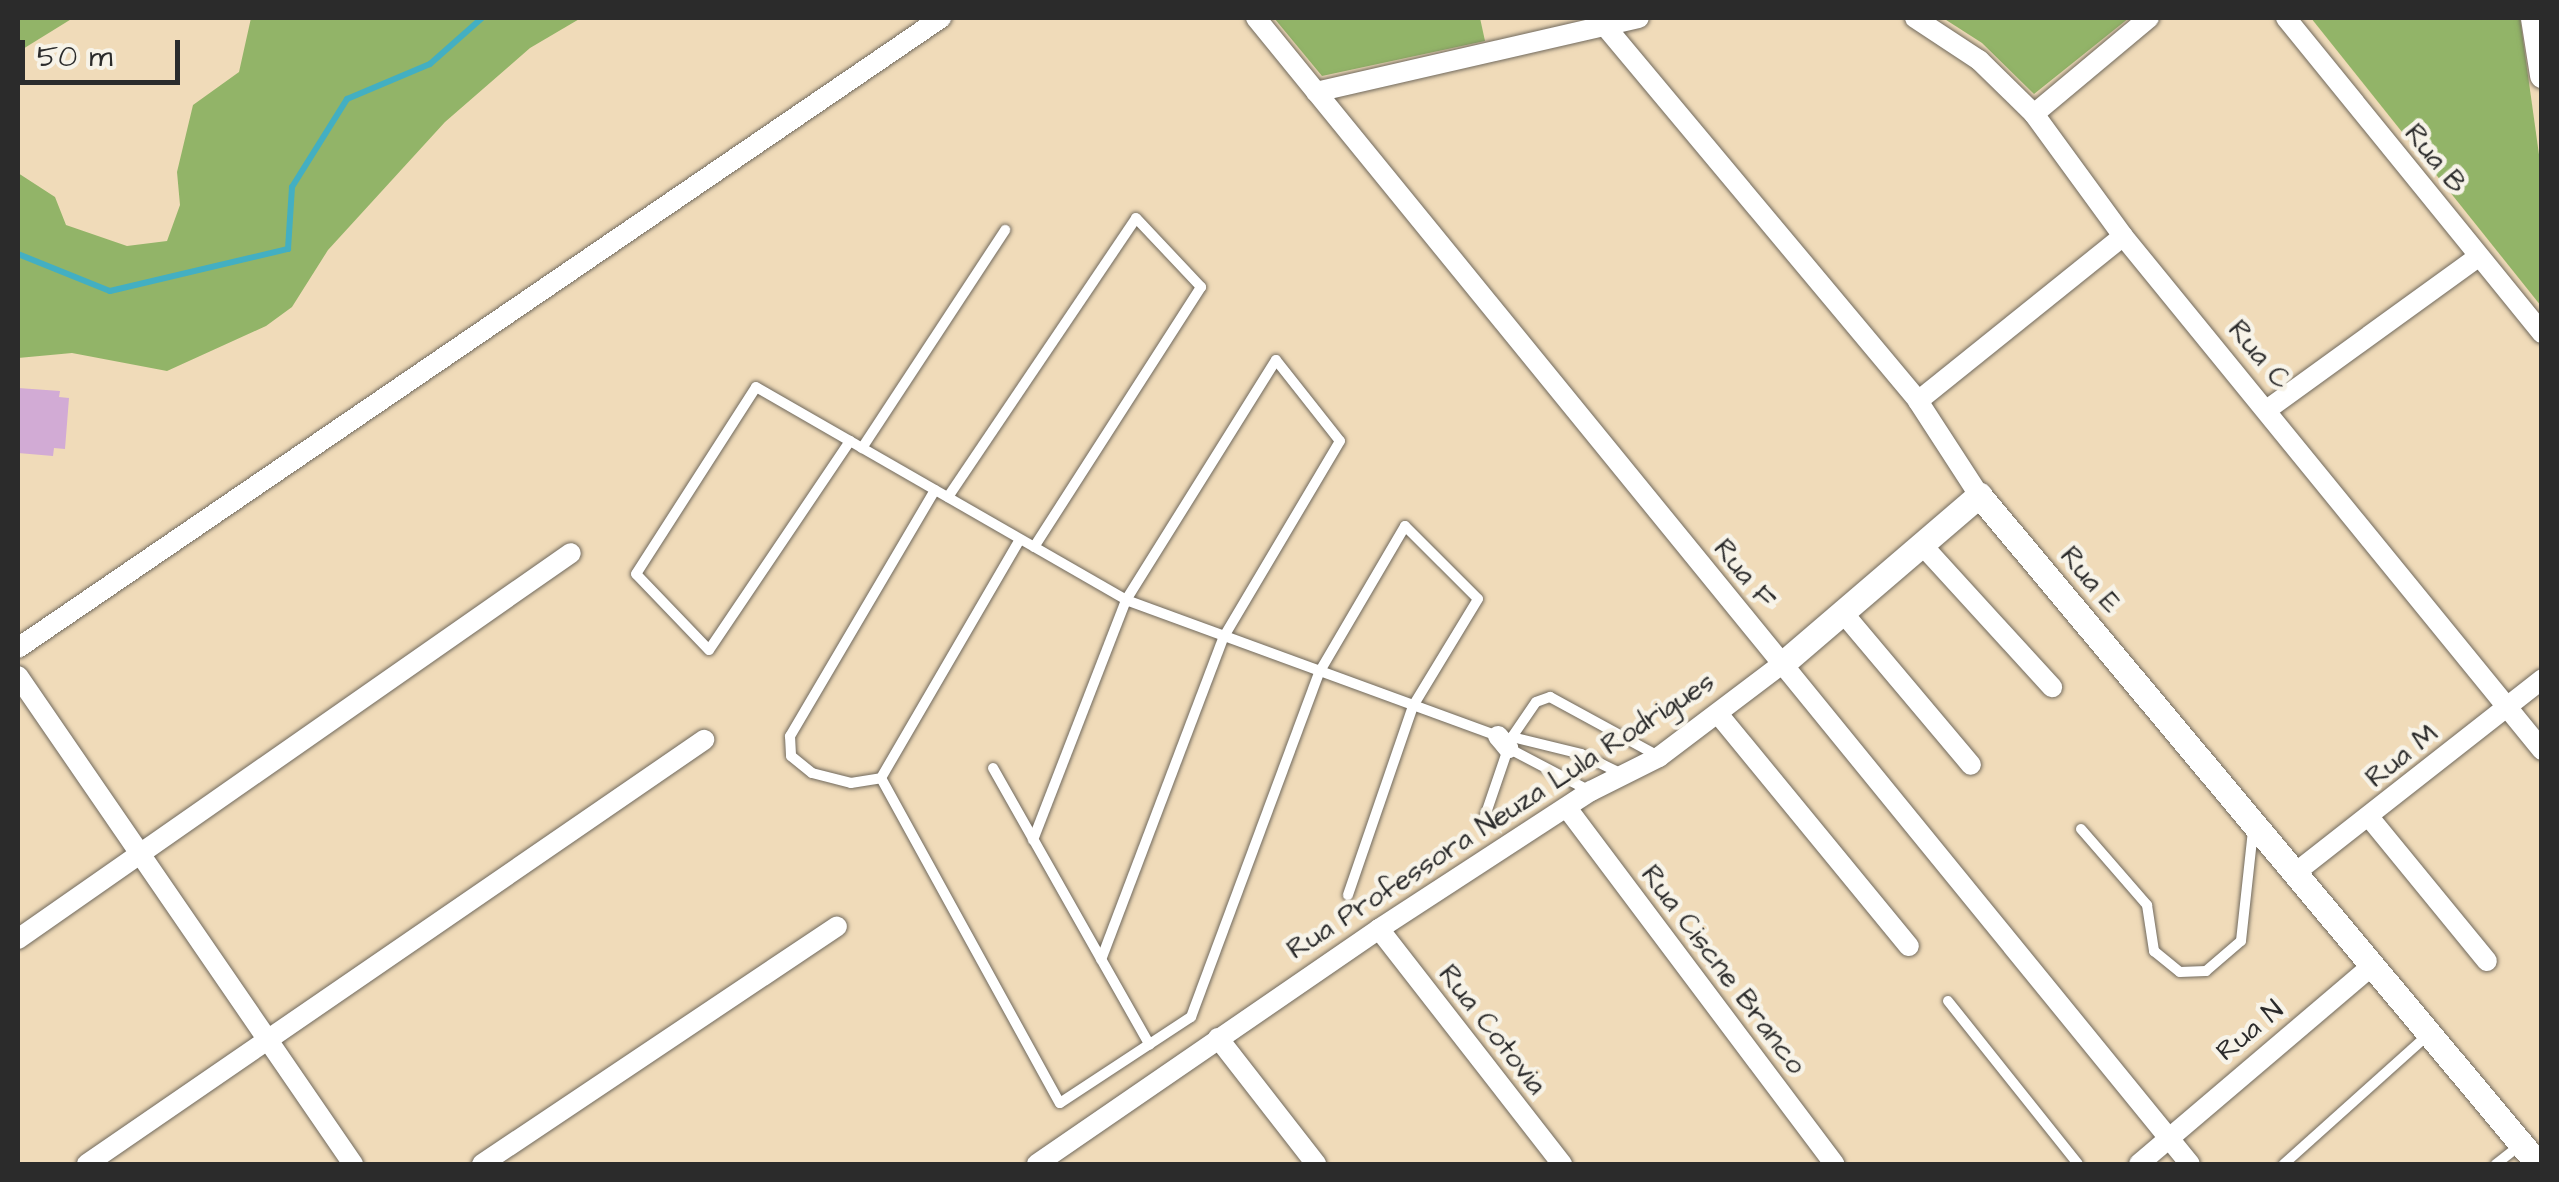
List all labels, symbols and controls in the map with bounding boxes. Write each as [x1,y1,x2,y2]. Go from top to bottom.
scale bar [25,20,185,82]
text: 50 m [37,36,113,78]
street label: Rua B [2397,118,2473,200]
street label: Rua C [2221,314,2297,396]
street label: Rua F [1706,533,1782,615]
street label: Rua E [2053,540,2127,620]
street label: Rua Professora Neuza Lula Rodrigues [1281,665,1721,967]
street label: Rua M [2359,717,2445,795]
street label: Rua Ciscne Branco [1633,859,1813,1081]
street label: Rua Cotovia [1431,958,1553,1102]
street label: Rua N [2210,993,2290,1069]

